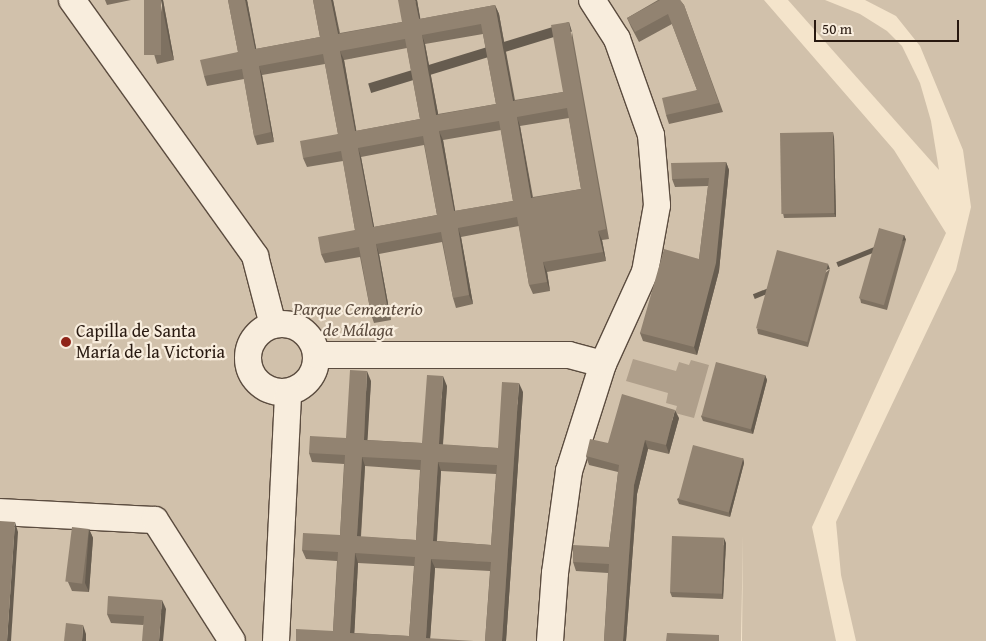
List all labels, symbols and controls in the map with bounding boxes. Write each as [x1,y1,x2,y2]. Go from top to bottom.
scale bar [816,10,961,42]
text: 50 m [822,18,852,39]
park label: Parque Cementerio de Málaga [293,299,423,342]
place label: Capilla de Santa María de la Victoria [76,321,225,364]
marker: Capilla de Santa María de la Victoria [60,336,72,348]

